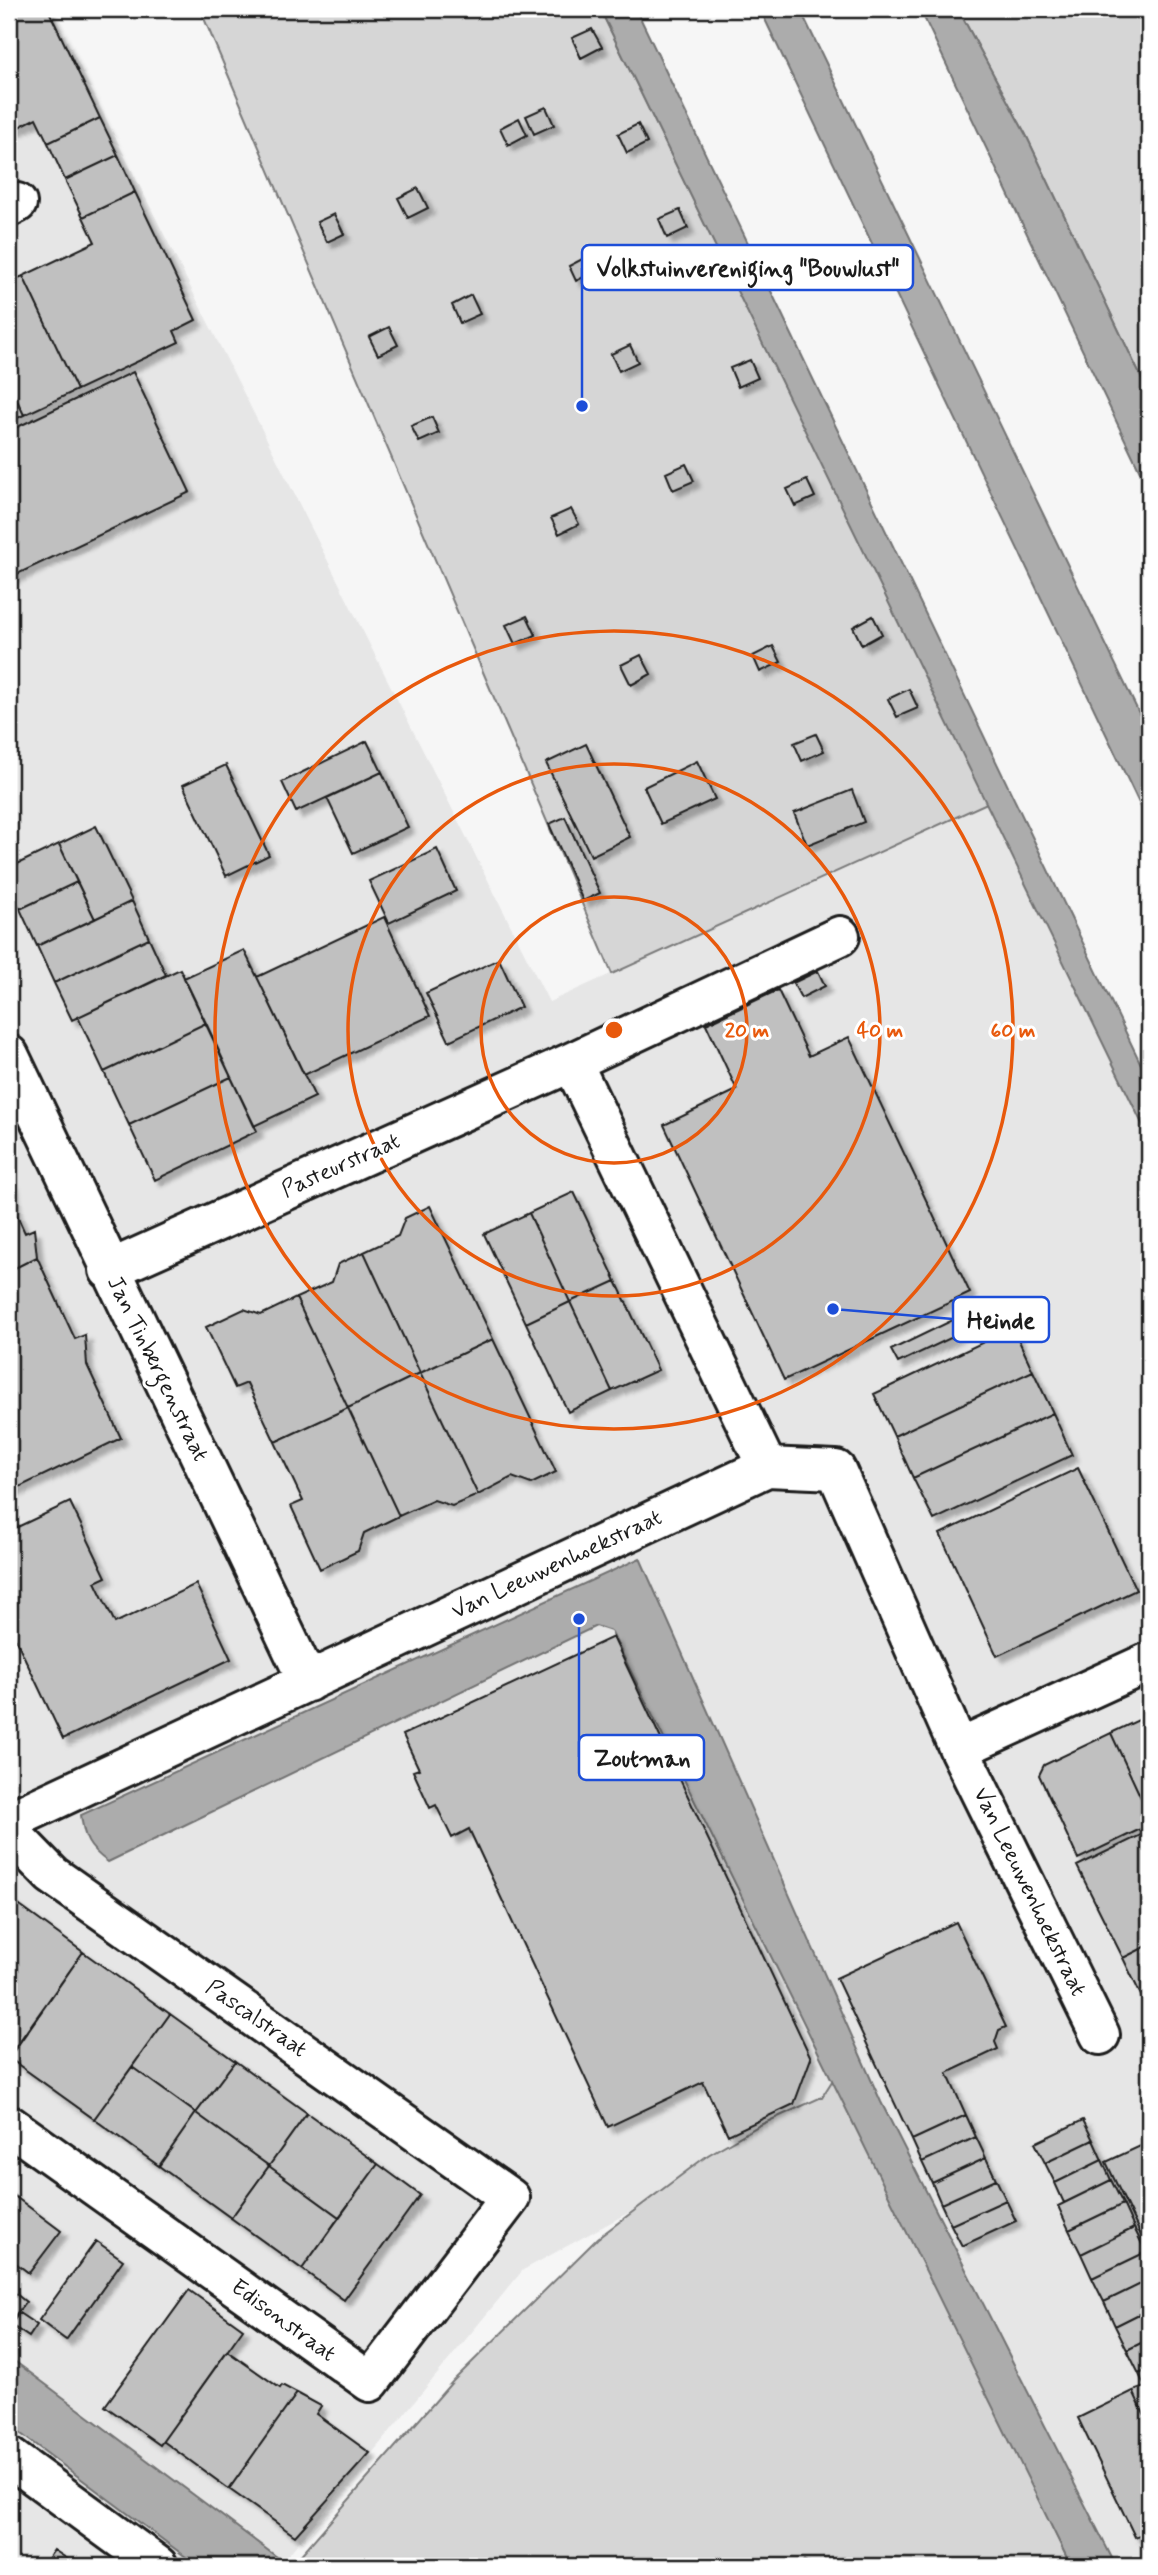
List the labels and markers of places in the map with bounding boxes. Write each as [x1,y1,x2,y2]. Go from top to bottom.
callout: Volkstuinvereniging "Bouwlust" [582,245,913,290]
centre of rings [602,1018,626,1042]
callout: Heinde [953,1297,1049,1342]
callout: Zoutman [579,1735,704,1780]

